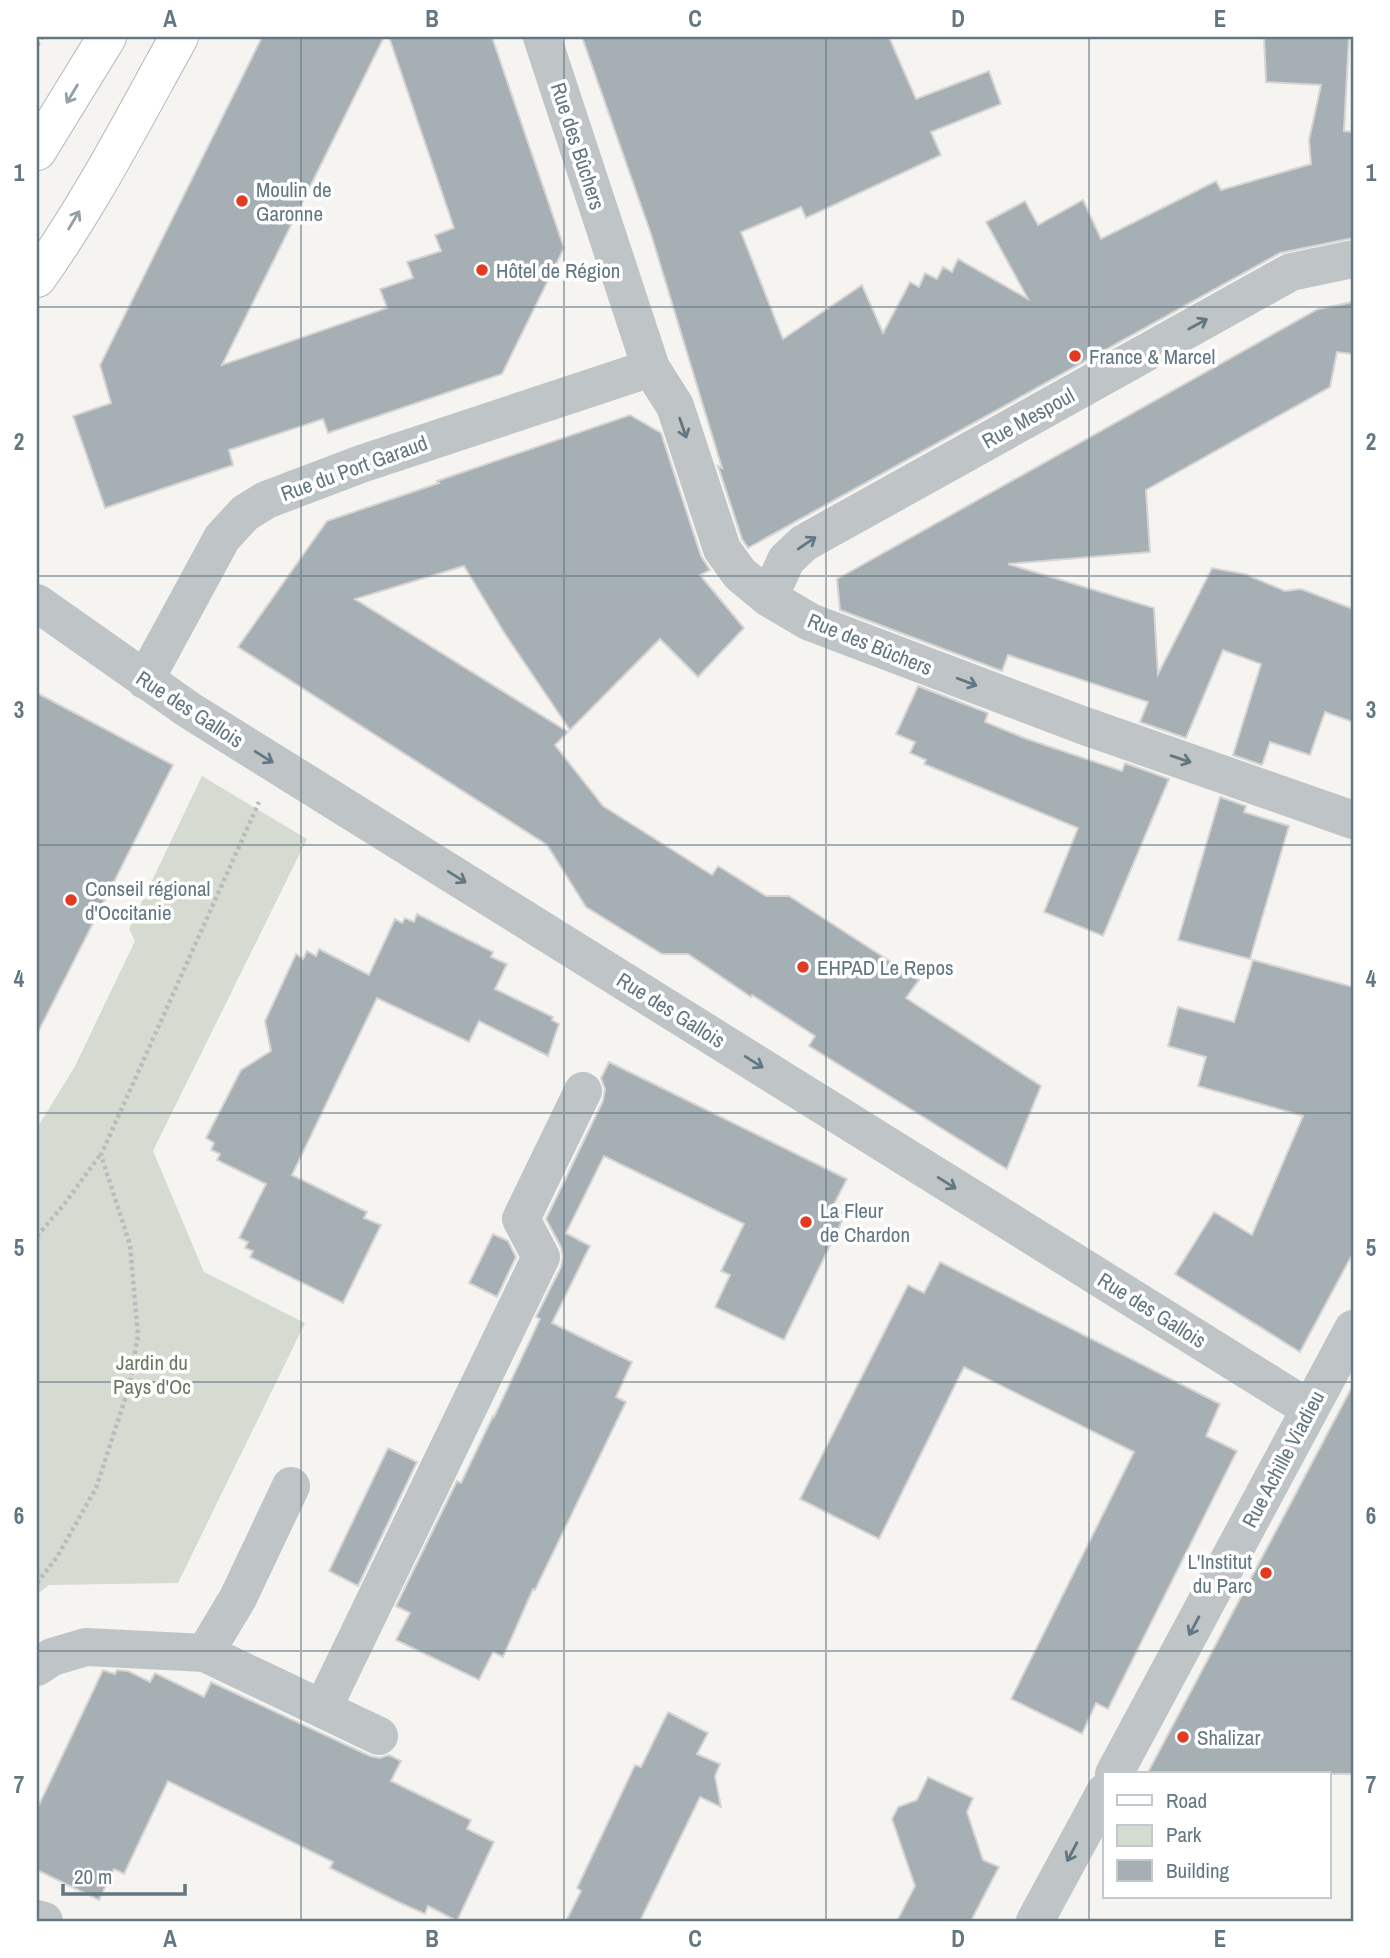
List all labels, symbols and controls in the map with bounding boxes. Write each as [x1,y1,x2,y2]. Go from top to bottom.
text: A [163,3,177,34]
text: B [425,3,439,34]
text: C [688,3,702,34]
text: D [951,3,965,34]
text: E [1214,3,1226,34]
street label: Rue des Bûchers [544,79,612,213]
one-way arrow [64,84,78,104]
text: 1 [14,157,25,188]
text: 1 [1366,157,1377,188]
place label: Moulin de Garonne [256,175,332,228]
marker: Moulin de Garonne [234,193,250,209]
one-way arrow [67,211,81,231]
place label: Hôtel de Région [496,256,620,285]
marker: Hôtel de Région [474,262,490,278]
one-way arrow [1187,317,1207,331]
place label: France & Marcel [1089,342,1215,371]
marker: France & Marcel [1067,348,1083,364]
street label: Rue Mespoul [977,381,1079,455]
one-way arrow [678,417,690,439]
text: 2 [14,426,24,457]
text: 2 [1366,426,1376,457]
street label: Rue du Port Garaud [277,428,431,508]
one-way arrow [797,536,816,550]
street label: Rue des Bûchers [803,606,937,682]
street label: Rue des Gallois [131,663,249,755]
one-way arrow [955,676,977,689]
text: 3 [14,694,24,725]
text: 3 [1366,694,1376,725]
one-way arrow [254,749,273,764]
one-way arrow [1169,754,1191,767]
one-way arrow [447,870,466,885]
place label: Conseil régional d'Occitanie [85,874,210,927]
marker: Conseil régional d'Occitanie [63,892,79,908]
place label: EHPAD Le Repos [817,953,954,982]
marker: EHPAD Le Repos [795,959,811,975]
text: 4 [14,963,25,994]
text: 4 [1366,963,1377,994]
street label: Rue des Gallois [611,965,731,1055]
one-way arrow [744,1055,763,1070]
one-way arrow [937,1175,956,1190]
place label: La Fleur de Chardon [820,1196,910,1249]
marker: La Fleur de Chardon [798,1214,814,1230]
text: 5 [14,1232,24,1263]
text: 5 [1366,1232,1376,1263]
street label: Rue des Gallois [1092,1265,1212,1355]
park label: Jardin du Pays d'Oc [113,1348,191,1401]
street label: Rue Achille Viadieu [1235,1386,1331,1532]
text: 6 [14,1500,24,1531]
text: 6 [1366,1500,1376,1531]
place label: L'Institut du Parc [1187,1547,1252,1600]
marker: L'Institut du Parc [1258,1565,1274,1581]
one-way arrow [1186,1616,1200,1636]
place label: Shalizar [1197,1723,1260,1752]
marker: Shalizar [1175,1729,1191,1745]
text: 7 [14,1769,24,1800]
text: 7 [1366,1769,1376,1800]
legend [1103,1772,1330,1898]
text: Road [1166,1786,1207,1815]
text: Park [1166,1820,1202,1849]
one-way arrow [1065,1841,1079,1862]
scale bar [63,1853,186,1897]
text: Building [1166,1856,1230,1885]
text: 20 m [74,1862,112,1891]
text: A [163,1923,177,1954]
text: B [425,1923,439,1954]
text: C [688,1923,702,1954]
text: D [951,1923,965,1954]
text: E [1214,1923,1226,1954]

